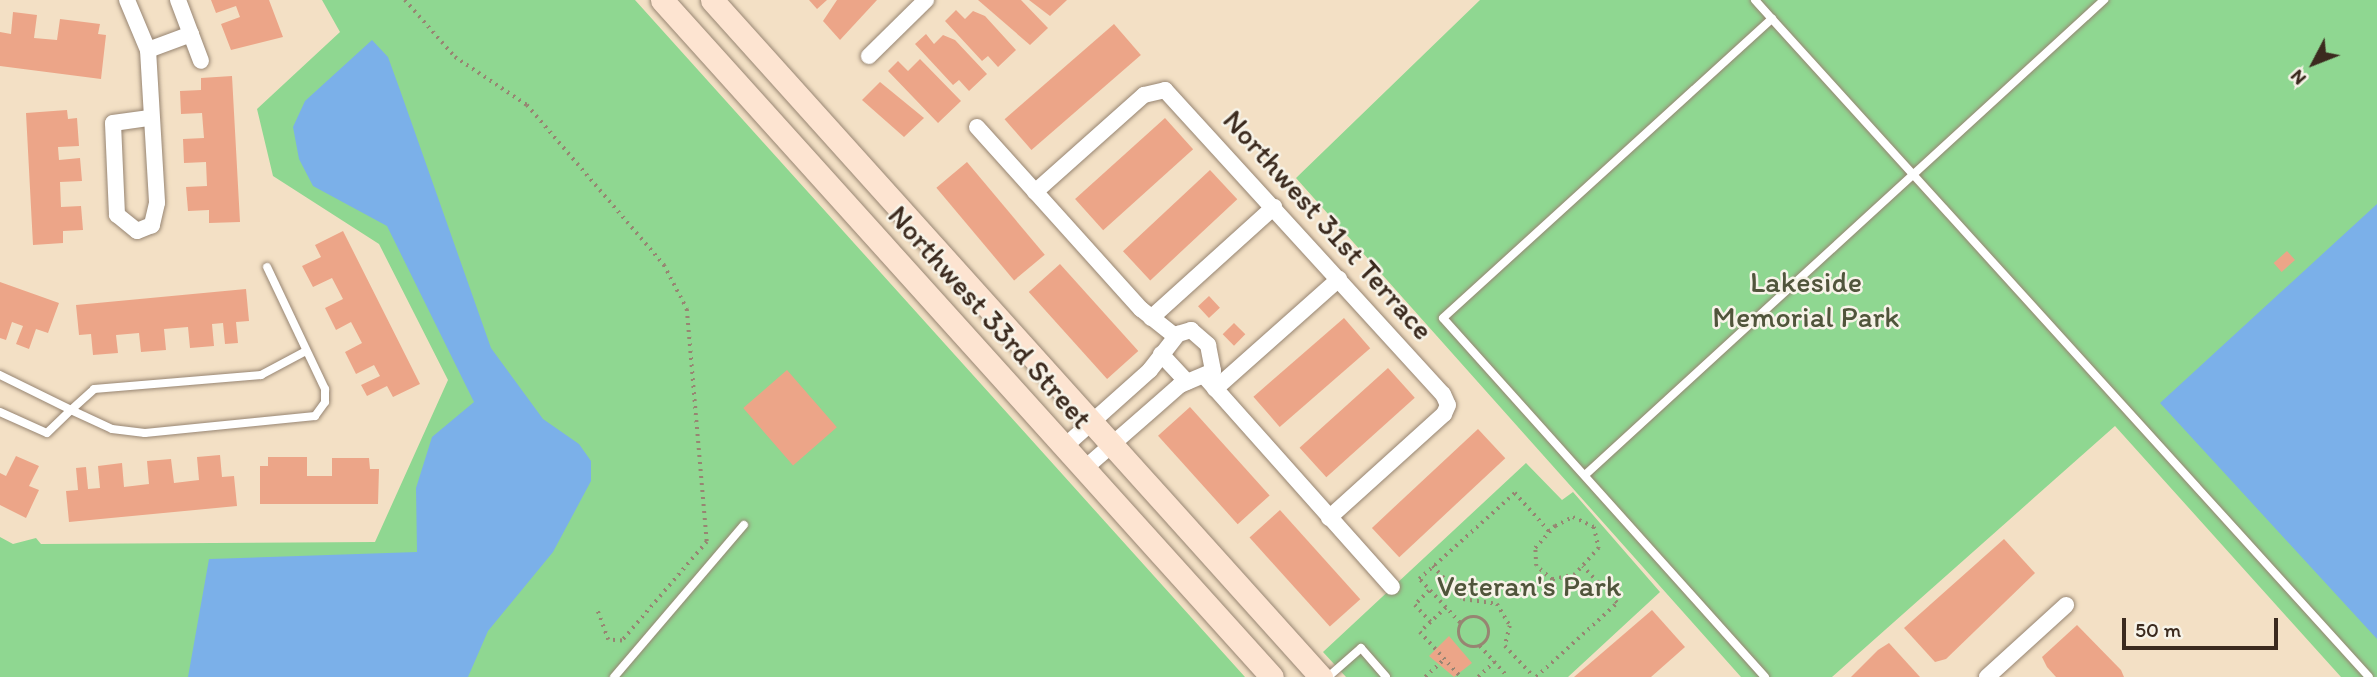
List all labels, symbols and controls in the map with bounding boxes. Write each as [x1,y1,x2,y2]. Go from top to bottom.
north arrow [2279,28,2349,98]
text: N [2285,65,2311,90]
street label: Northwest 31st Terrace [1215,103,1441,347]
street label: Northwest 33rd Street [880,198,1100,436]
park label: Lakeside Memorial Park [1712,264,1900,334]
park label: Veteran's Park [1437,568,1621,604]
scale bar [2125,604,2281,648]
text: 50 m [2135,617,2181,642]

